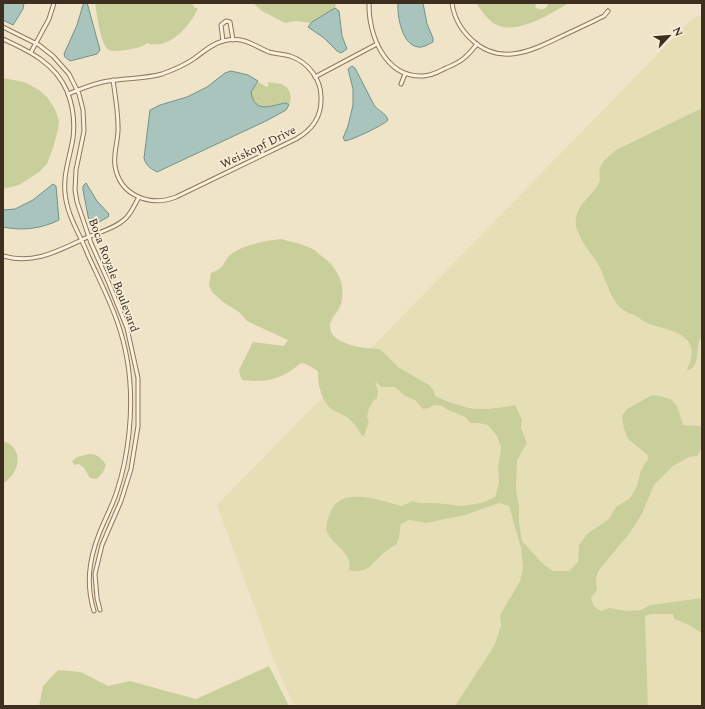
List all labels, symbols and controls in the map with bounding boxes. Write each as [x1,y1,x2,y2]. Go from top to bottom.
north arrow [649,16,689,56]
text: N [668,24,687,40]
street label: Weiskopf Drive [217,121,300,174]
street label: Boca Royale Boulevard [83,215,144,335]

